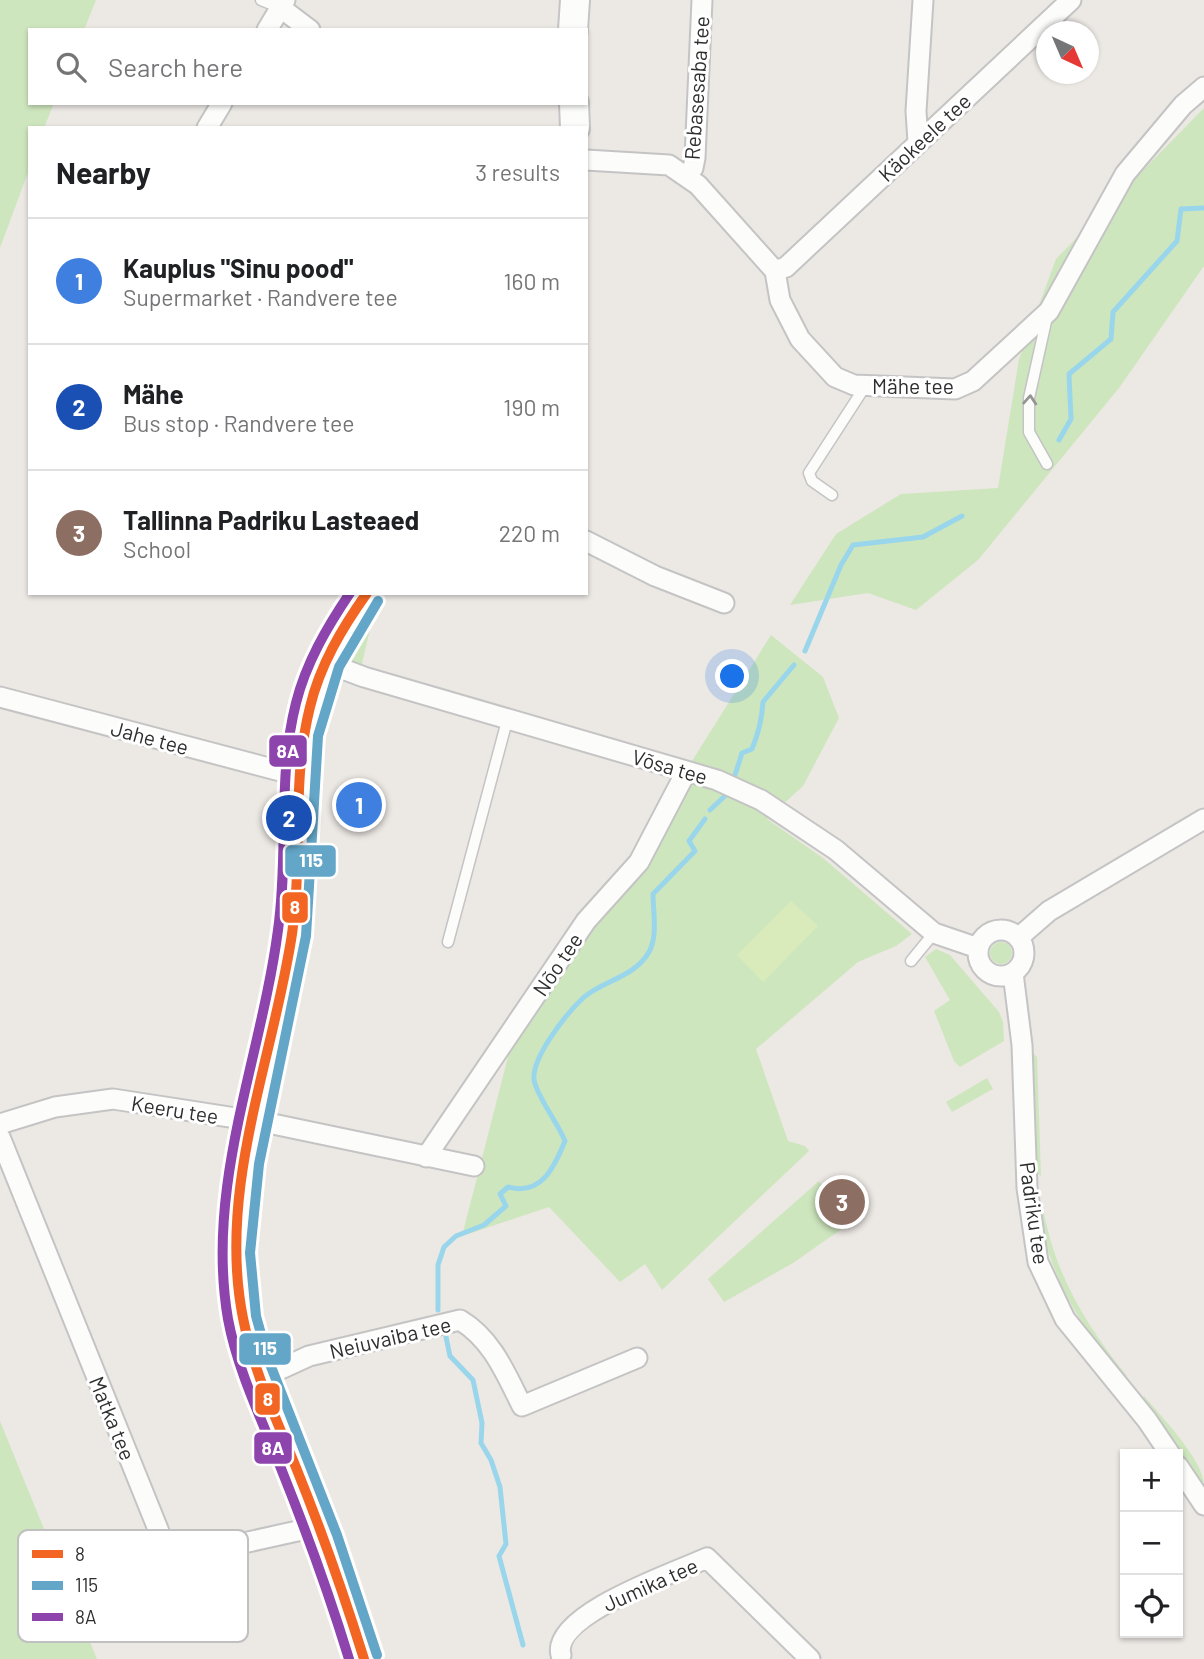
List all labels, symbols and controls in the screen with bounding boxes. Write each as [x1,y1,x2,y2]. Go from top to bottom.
street label: Rebasesaba tee [678,15,714,161]
north arrow [1036,21,1099,84]
search box [28,28,588,105]
icon: search [52,48,90,86]
text: Search here [108,51,243,82]
street label: Käokeele tee [873,88,975,186]
text: Nearby [56,154,151,190]
text: 3 results [475,158,560,186]
text: Kauplus "Sinu pood" [123,252,353,283]
text: 1 [75,267,83,295]
text: 160 m [503,267,560,295]
text: Supermarket · Randvere tee [123,283,398,311]
street label: Mähe tee [872,373,954,398]
text: Mähe [123,378,184,409]
text: 2 [73,393,85,421]
text: 190 m [503,393,560,421]
one-way arrow [1022,394,1037,405]
text: Bus stop · Randvere tee [123,409,355,437]
text: Tallinna Padriku Lasteaed [123,504,419,535]
text: 3 [73,519,85,547]
text: 220 m [499,519,560,547]
text: School [123,535,191,563]
your location [715,659,749,693]
street label: Jahe tee [109,715,191,759]
line badge: 8A [268,734,308,768]
text: 8A [276,739,300,762]
street label: Võsa tee [629,743,711,789]
pin: 1 [336,779,382,831]
pin: 2 [266,792,312,844]
line badge: 115 [284,844,337,878]
text: 115 [299,848,323,871]
line badge: 8 [281,891,309,924]
text: 8 [290,895,300,918]
street label: Nõo tee [527,928,587,1000]
street label: Keeru tee [130,1090,220,1128]
street label: Padriku tee [1015,1160,1055,1266]
pin: 3 [819,1176,865,1228]
street label: Neiuvaiba tee [327,1311,453,1363]
line badge: 115 [238,1332,292,1366]
text: 115 [253,1336,277,1359]
street label: Matka tee [85,1372,141,1464]
line badge: 8 [254,1382,281,1416]
text: 8 [263,1387,273,1410]
line badge: 8A [253,1431,293,1465]
text: 8A [261,1436,285,1459]
map controls [1120,1449,1183,1638]
button: + [1120,1449,1183,1512]
button: − [1120,1512,1183,1575]
legend [18,1530,248,1642]
text: 8 [75,1542,85,1565]
street label: Jumika tee [599,1552,701,1616]
text: 115 [75,1573,98,1596]
button: locate [1120,1575,1183,1638]
text: 8A [75,1605,96,1628]

